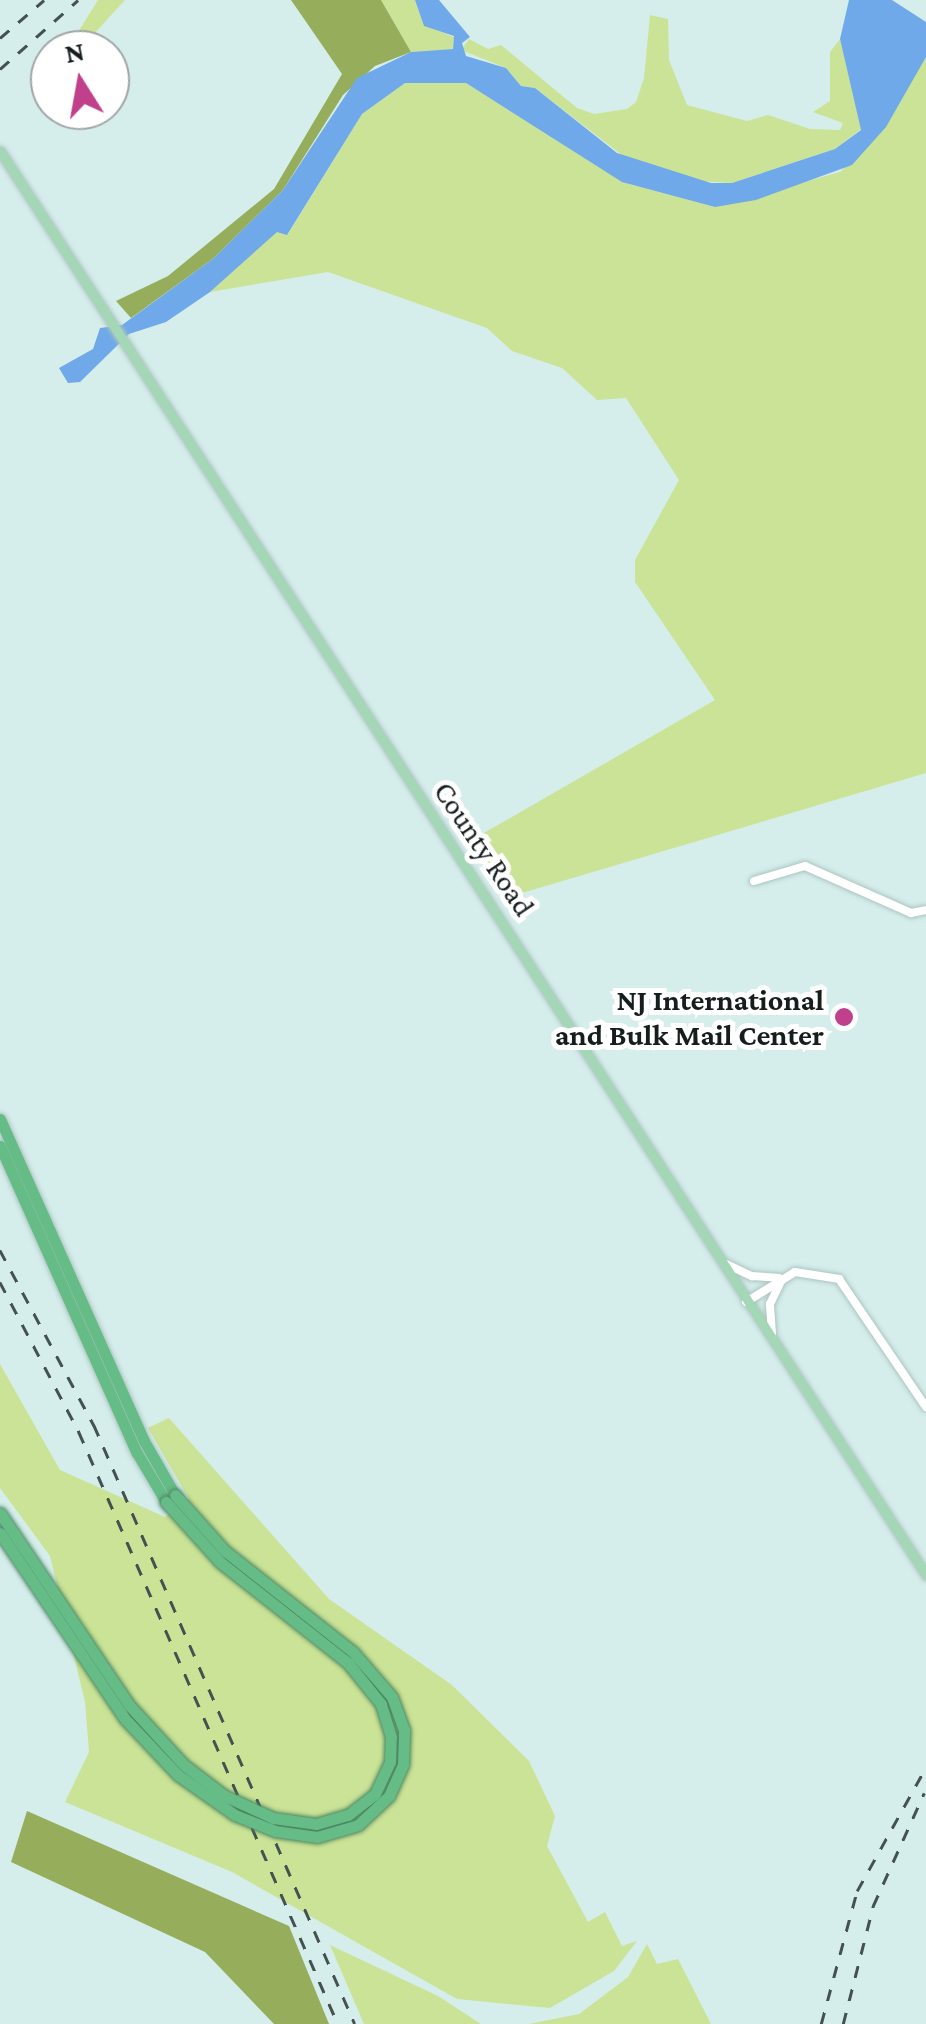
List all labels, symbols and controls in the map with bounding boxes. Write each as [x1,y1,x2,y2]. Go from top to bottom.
north arrow [30,30,130,130]
text: N [62,35,87,69]
street label: County Road [426,775,542,923]
place label: NJ International and Bulk Mail Center [555,982,824,1052]
marker: NJ International and Bulk Mail Center [833,1006,855,1028]

